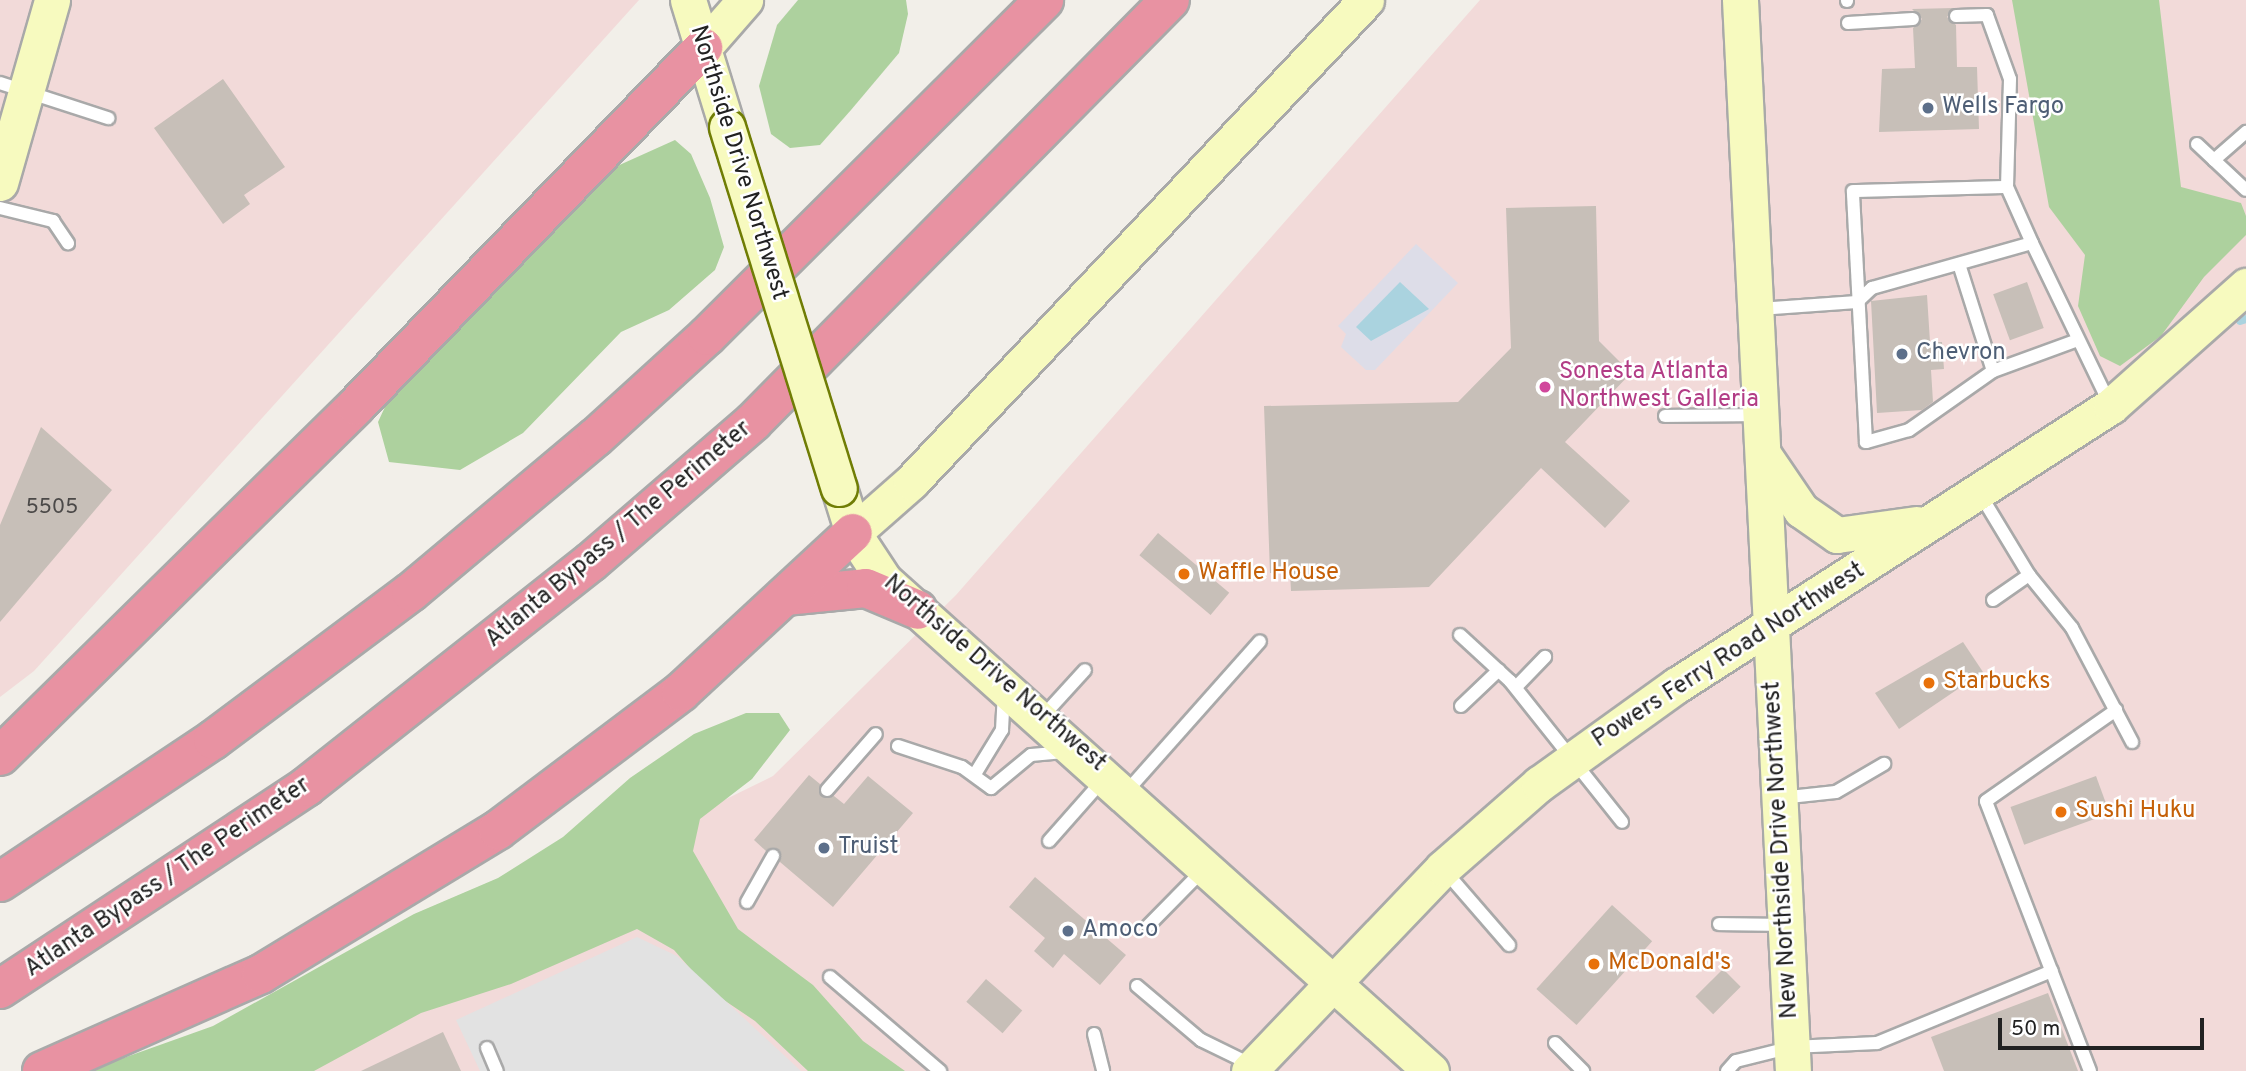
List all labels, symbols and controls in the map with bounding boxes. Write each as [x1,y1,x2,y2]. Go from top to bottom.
street label: Northside Drive Northwest [682,22,794,304]
place label: Wells Fargo [1942,94,2064,122]
marker: Wells Fargo [1920,100,1936,116]
place label: Chevron [1916,340,2006,368]
marker: Chevron [1894,346,1910,362]
place label: Sonesta Atlanta Northwest Galleria [1559,359,1759,415]
marker: Sonesta Atlanta Northwest Galleria [1537,379,1553,395]
street label: Atlanta Bypass / The Perimeter [480,415,758,655]
house number: 5505 [26,495,78,521]
street label: Powers Ferry Road Northwest [1587,557,1871,755]
place label: Waffle House [1198,560,1339,588]
marker: Waffle House [1176,566,1192,582]
street label: Northside Drive Northwest [877,569,1111,779]
place label: Starbucks [1943,669,2051,697]
marker: Starbucks [1921,675,1937,691]
street label: New Northside Drive Northwest [1759,680,1805,1020]
street label: Atlanta Bypass / The Perimeter [19,771,317,985]
place label: Sushi Huku [2075,798,2196,826]
marker: Sushi Huku [2053,804,2069,820]
place label: Truist [838,834,899,862]
marker: Truist [816,840,832,856]
place label: Amoco [1082,917,1158,945]
marker: Amoco [1060,923,1076,939]
place label: McDonald's [1608,950,1731,978]
marker: McDonald's [1586,956,1602,972]
scale bar [2001,1004,2208,1048]
text: 50 m [2011,1016,2060,1043]

